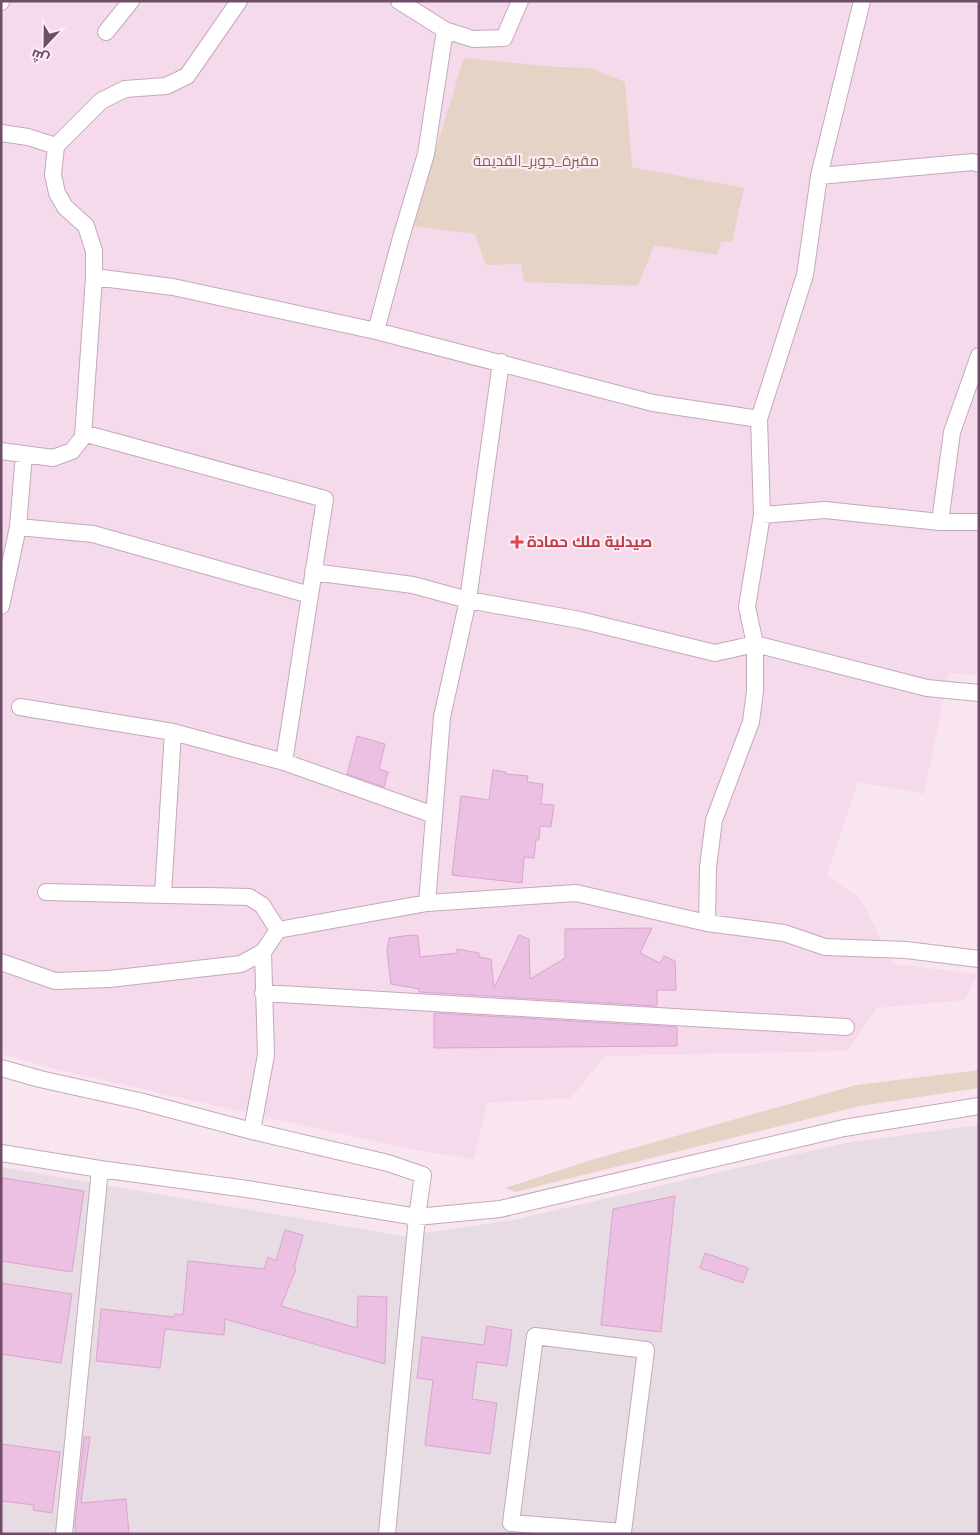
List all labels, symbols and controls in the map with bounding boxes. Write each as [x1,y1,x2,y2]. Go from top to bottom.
north arrow [20,20,70,70]
text: ش [28,45,52,69]
park label: مقبرة_جوبر_القديمة [473,151,599,170]
place label: صيدلية ملك حمادة [527,532,652,551]
marker: صيدلية ملك حمادة [511,536,523,548]

